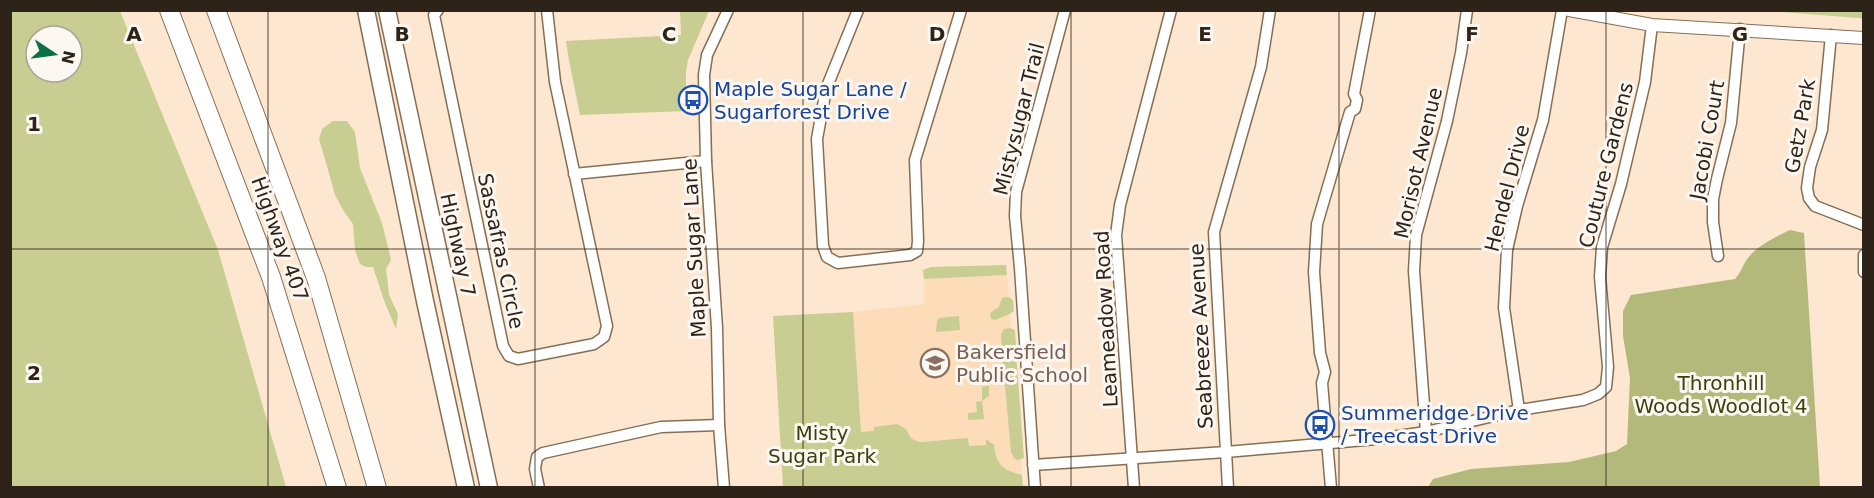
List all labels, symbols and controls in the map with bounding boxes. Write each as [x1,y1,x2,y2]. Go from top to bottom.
text: A [126,22,142,46]
text: B [394,22,410,46]
text: C [662,22,676,46]
text: D [929,22,945,46]
text: E [1198,22,1212,46]
text: F [1465,22,1479,46]
text: G [1732,22,1748,46]
north arrow [24,24,84,84]
street label: Mistysugar Trail [988,40,1050,198]
text: N [57,49,79,66]
street label: Getz Park [1780,76,1820,175]
place label: Maple Sugar Lane / Sugarforest Drive [714,77,907,124]
street label: Jacobi Court [1684,78,1729,204]
street label: Couture Gardens [1574,80,1638,250]
bus stop icon: Maple Sugar Lane / Sugarforest Drive [677,84,709,116]
street label: Morisot Avenue [1389,85,1447,241]
text: 1 [27,112,41,136]
street label: Hendel Drive [1480,122,1534,254]
street label: Maple Sugar Lane [677,158,711,338]
street label: Sassafras Circle [473,171,529,331]
street label: Highway 407 [246,173,314,305]
street label: Highway 7 [435,191,481,299]
street label: Leameadow Road [1089,230,1123,408]
street label: Seabreeze Avenue [1184,243,1218,429]
place label: Bakersfield Public School [956,340,1088,387]
school or university icon: Bakersfield Public School [919,347,951,379]
text: 2 [27,361,41,385]
park label: Thronhill Woods Woodlot 4 [1634,371,1808,418]
place label: Summeridge Drive / Treecast Drive [1341,401,1529,448]
bus stop icon: Summeridge Drive / Treecast Drive [1304,409,1336,441]
park label: Misty Sugar Park [768,421,876,468]

